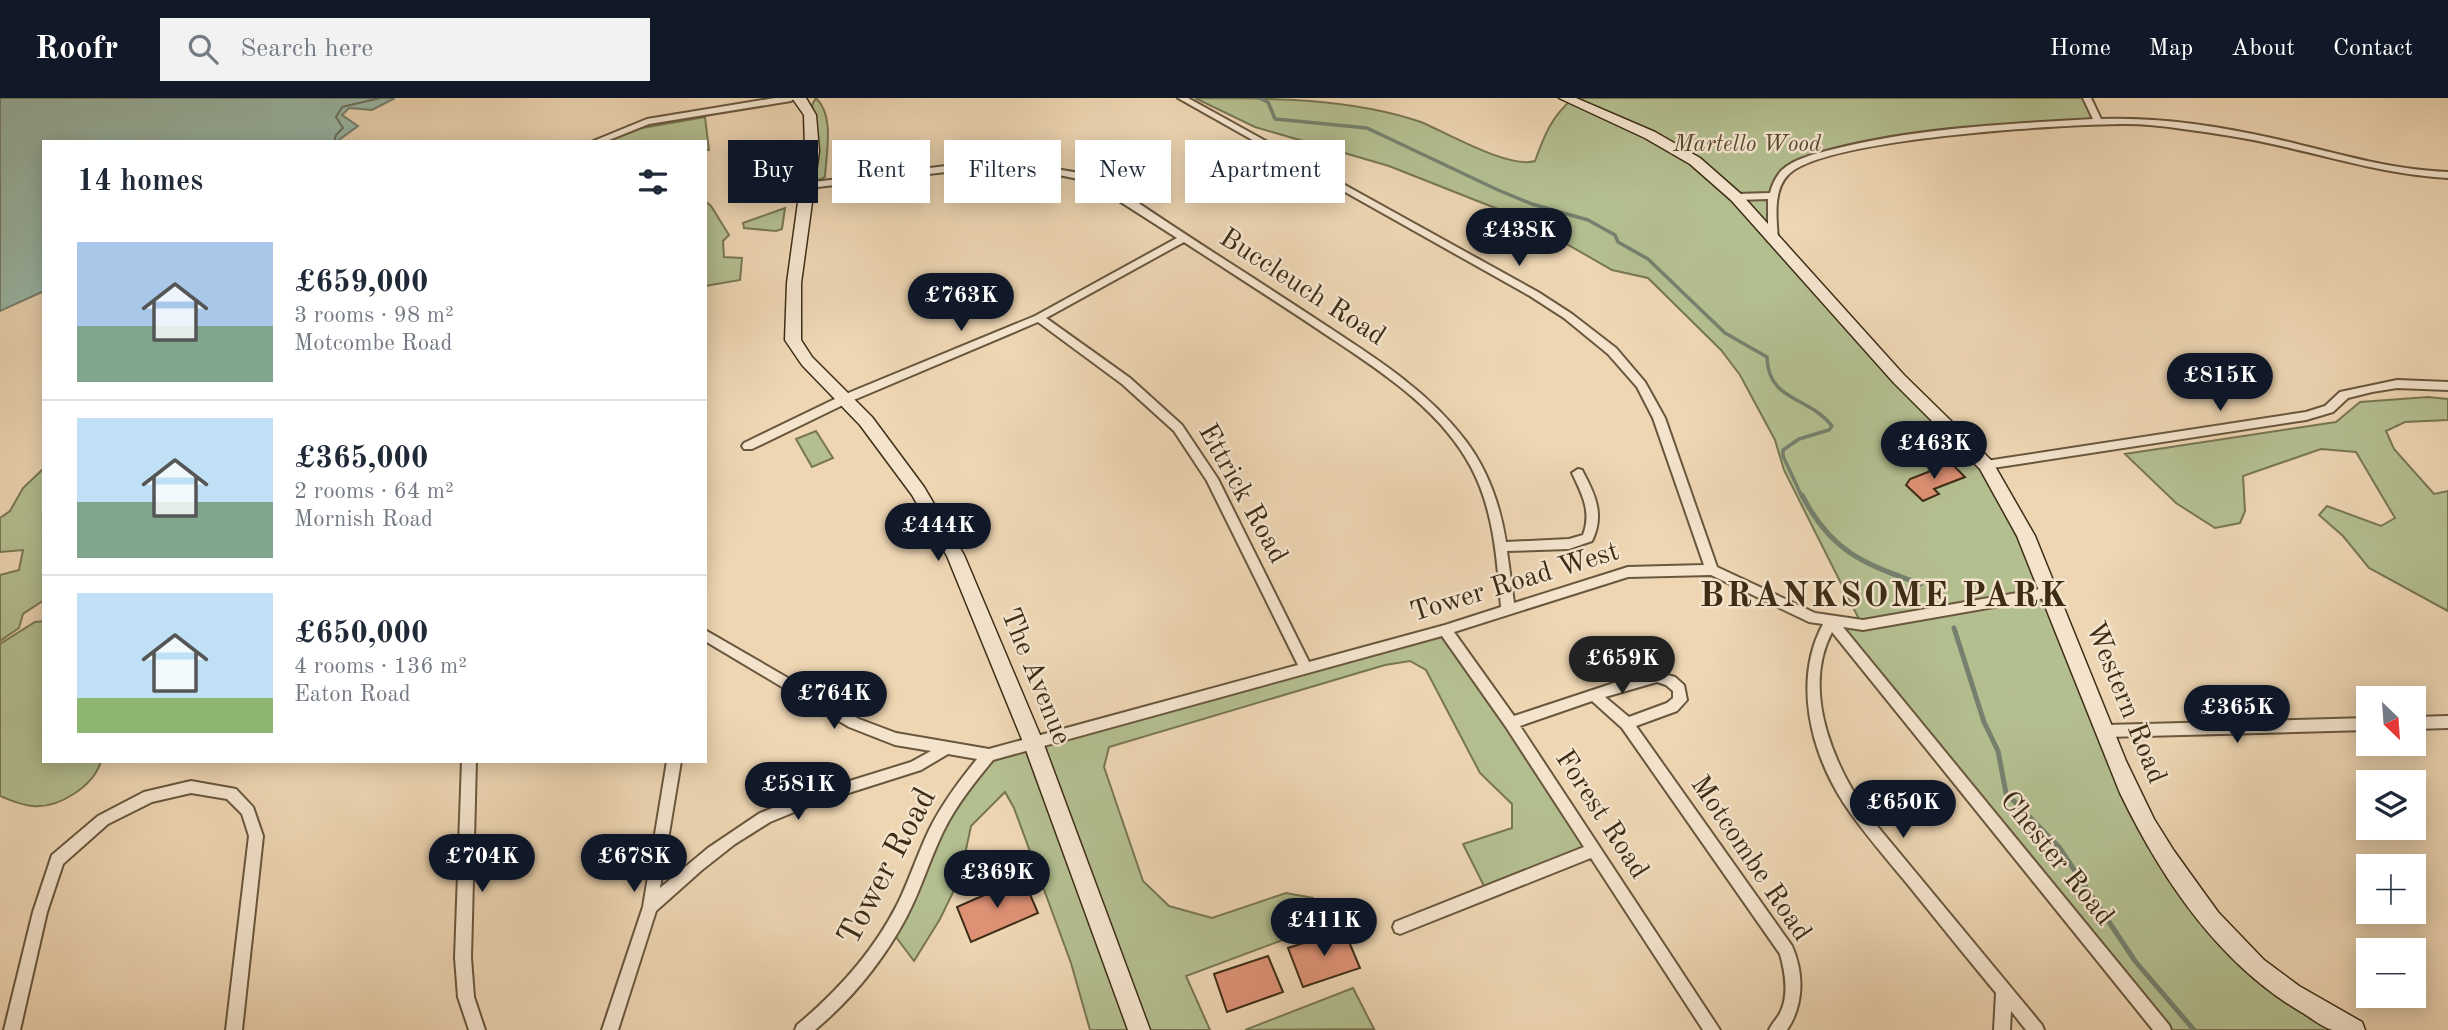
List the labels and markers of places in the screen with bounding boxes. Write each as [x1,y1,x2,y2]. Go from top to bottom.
pin: £438K [1470,208,1568,268]
pin: £763K [912,274,1010,333]
pin: £815K [2171,354,2269,413]
pin: £463K [1885,422,1983,481]
pin: £444K [889,504,987,563]
pin: £659K [1573,636,1671,696]
pin: £764K [785,672,883,731]
pin: £365K [2188,686,2286,745]
pin: £581K [749,762,847,822]
pin: £650K [1854,780,1952,840]
pin: £704K [433,834,531,894]
pin: £678K [585,834,683,894]
pin: £369K [948,850,1046,910]
pin: £411K [1275,898,1373,958]

